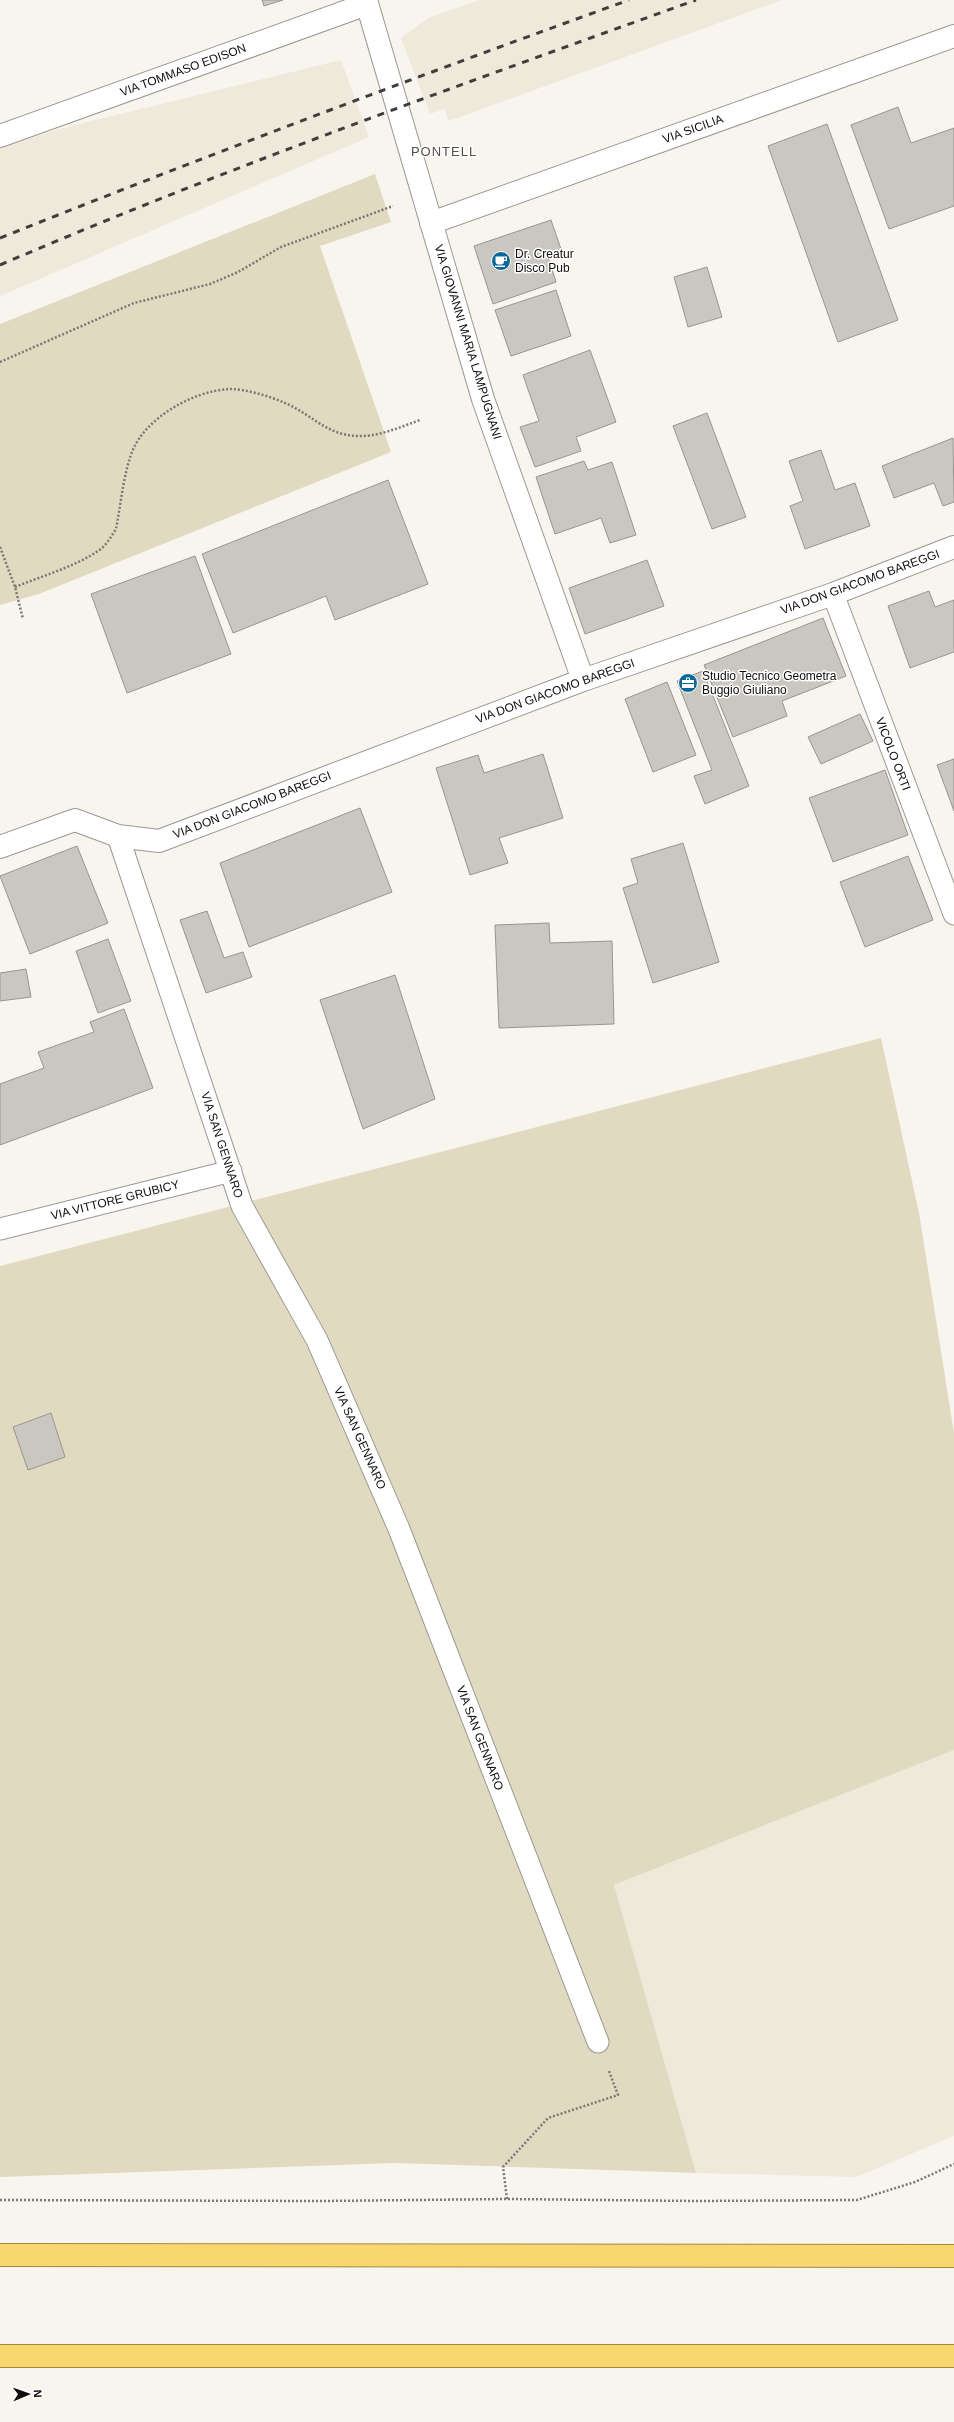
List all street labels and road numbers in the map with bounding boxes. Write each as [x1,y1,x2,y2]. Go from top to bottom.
street label: VIA TOMMASO EDISON [118,41,248,99]
street label: VIA SICILIA [661,112,725,146]
street label: VIA GIOVANNI MARIA LAMPUGNANI [432,243,504,441]
street label: VIA DON GIACOMO BAREGGI [779,547,941,617]
street label: VIA DON GIACOMO BAREGGI [474,656,636,726]
street label: VICOLO ORTI [873,715,913,793]
street label: VIA DON GIACOMO BAREGGI [171,768,333,842]
street label: VIA SAN GENNARO [198,1090,246,1200]
street label: VIA VITTORE GRUBICY [49,1177,181,1223]
street label: VIA SAN GENNARO [331,1385,389,1491]
street label: VIA SAN GENNARO [454,1684,506,1792]

